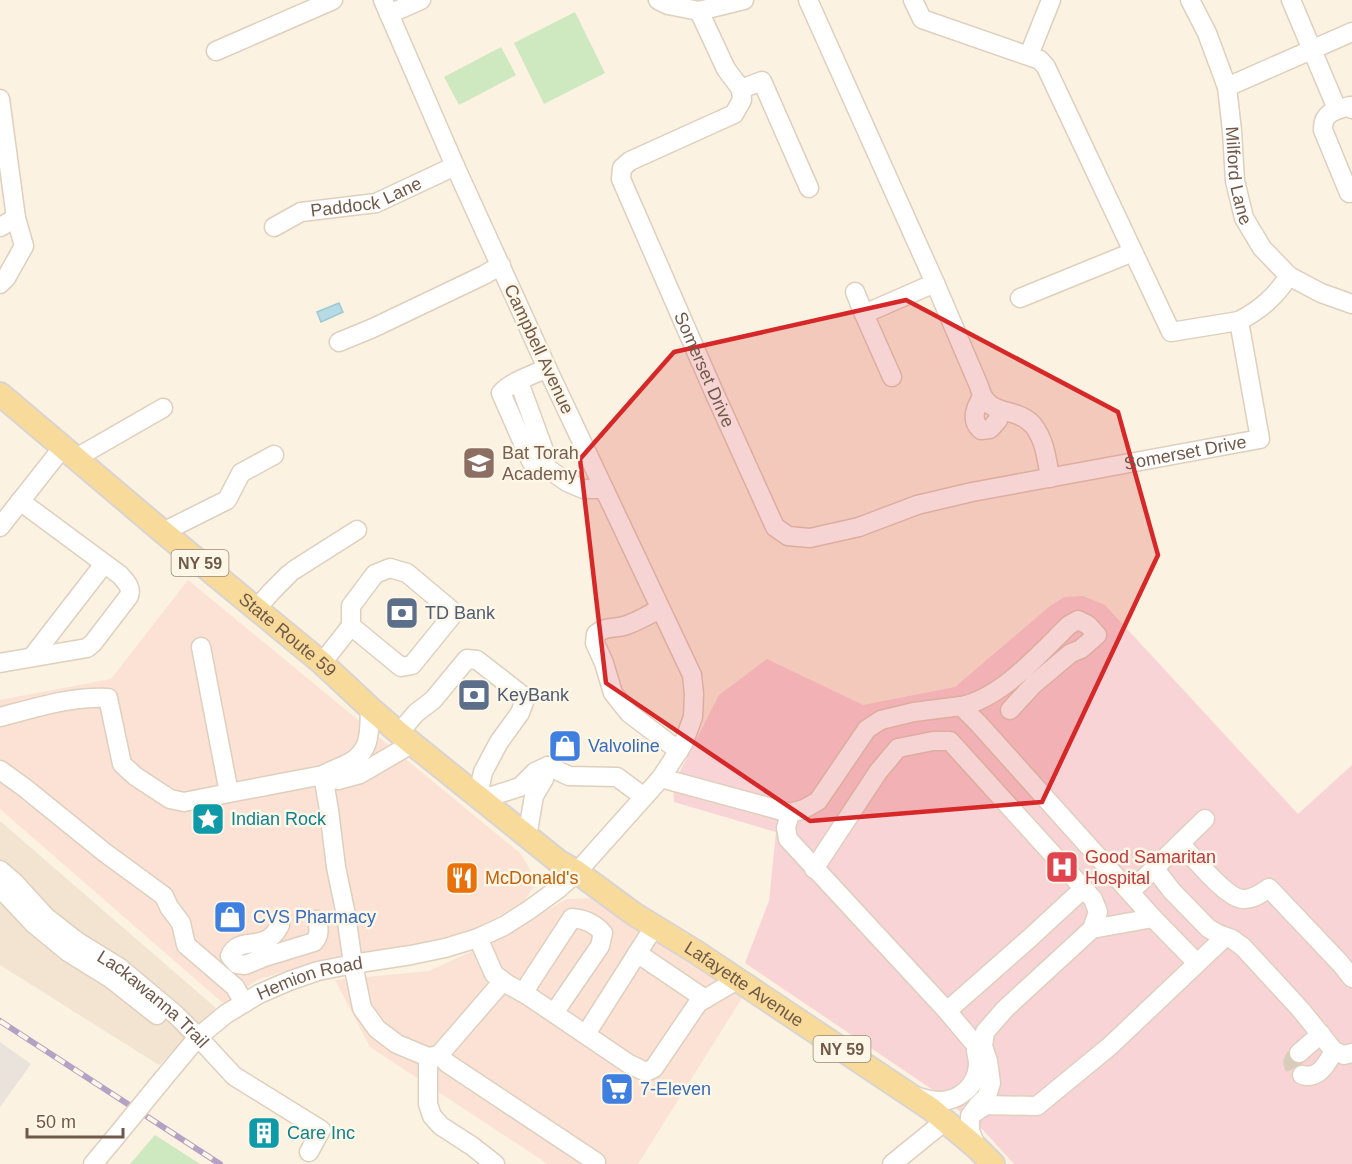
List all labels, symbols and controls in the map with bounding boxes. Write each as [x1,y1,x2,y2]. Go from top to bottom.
street label: Milford Lane [1222,126,1256,229]
street label: Paddock Lane [309,173,425,221]
street label: Campbell Avenue [500,281,578,417]
street label: Somerset Drive [670,309,739,430]
street label: Somerset Drive [1122,432,1248,474]
place label: Bat Torah Academy [502,443,579,484]
school or university icon: Bat Torah Academy [461,445,497,481]
road number: NY 59 [172,550,228,576]
street label: State Route 59 [235,589,340,681]
bank icon: TD Bank [384,595,420,631]
place label: TD Bank [425,603,496,623]
bank icon: KeyBank [456,677,492,713]
place label: KeyBank [497,685,570,705]
shop icon: Valvoline [547,728,583,764]
place label: Valvoline [588,736,660,756]
place icon: Indian Rock [190,801,226,837]
place label: Indian Rock [231,809,327,829]
place label: Good Samaritan Hospital [1085,847,1216,888]
hospital icon: Good Samaritan Hospital [1044,849,1080,885]
restaurant icon: McDonald's [444,860,480,896]
place label: McDonald's [485,868,578,888]
shop icon: CVS Pharmacy [212,899,248,935]
place label: CVS Pharmacy [253,907,376,927]
street label: Lafayette Avenue [681,937,807,1031]
street label: Lackawanna Trail [94,946,213,1052]
street label: Hemion Road [254,953,364,1004]
road number: NY 59 [814,1036,870,1062]
supermarket icon: 7-Eleven [599,1071,635,1107]
place label: 7-Eleven [640,1079,711,1099]
scale bar [27,1101,123,1139]
text: 50 m [36,1112,76,1132]
building icon: Care Inc [246,1115,282,1151]
place label: Care Inc [287,1123,355,1143]

